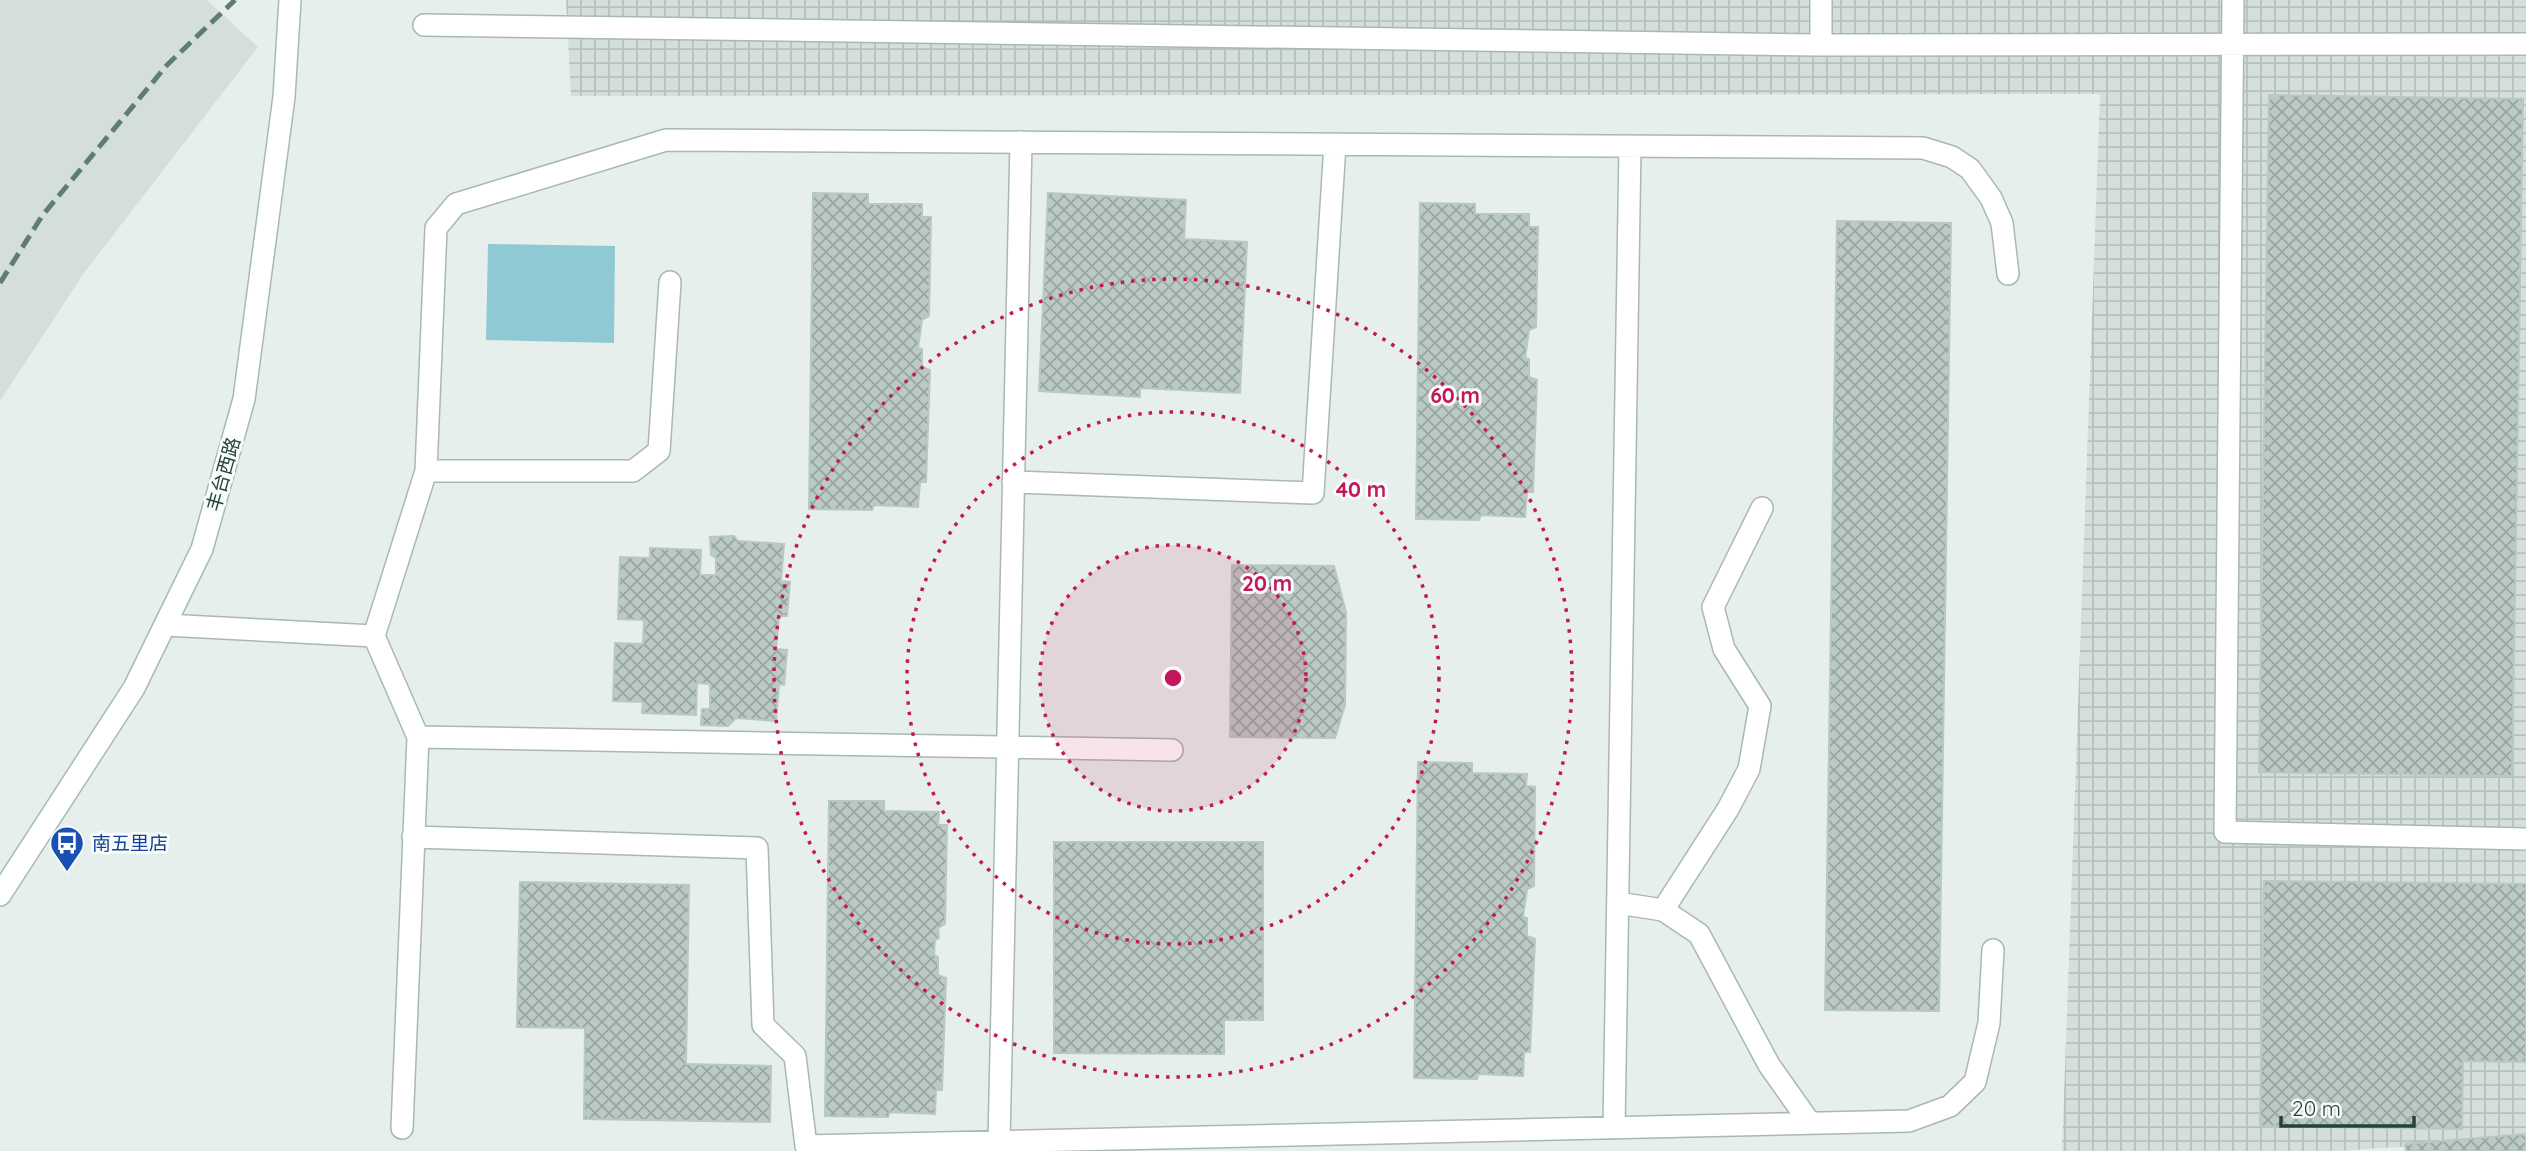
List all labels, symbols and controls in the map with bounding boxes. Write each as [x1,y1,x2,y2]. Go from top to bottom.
text: 60 m [1430,382,1480,408]
street label: 丰台西路 [201,434,245,514]
text: 40 m [1336,476,1386,502]
text: 20 m [1242,570,1292,596]
centre of rings [1161,666,1185,690]
bus stop icon: 南五里店 [48,824,86,873]
place label: 南五里店 [92,831,168,855]
scale bar [2281,1084,2414,1128]
text: 20 m [2292,1095,2341,1121]

